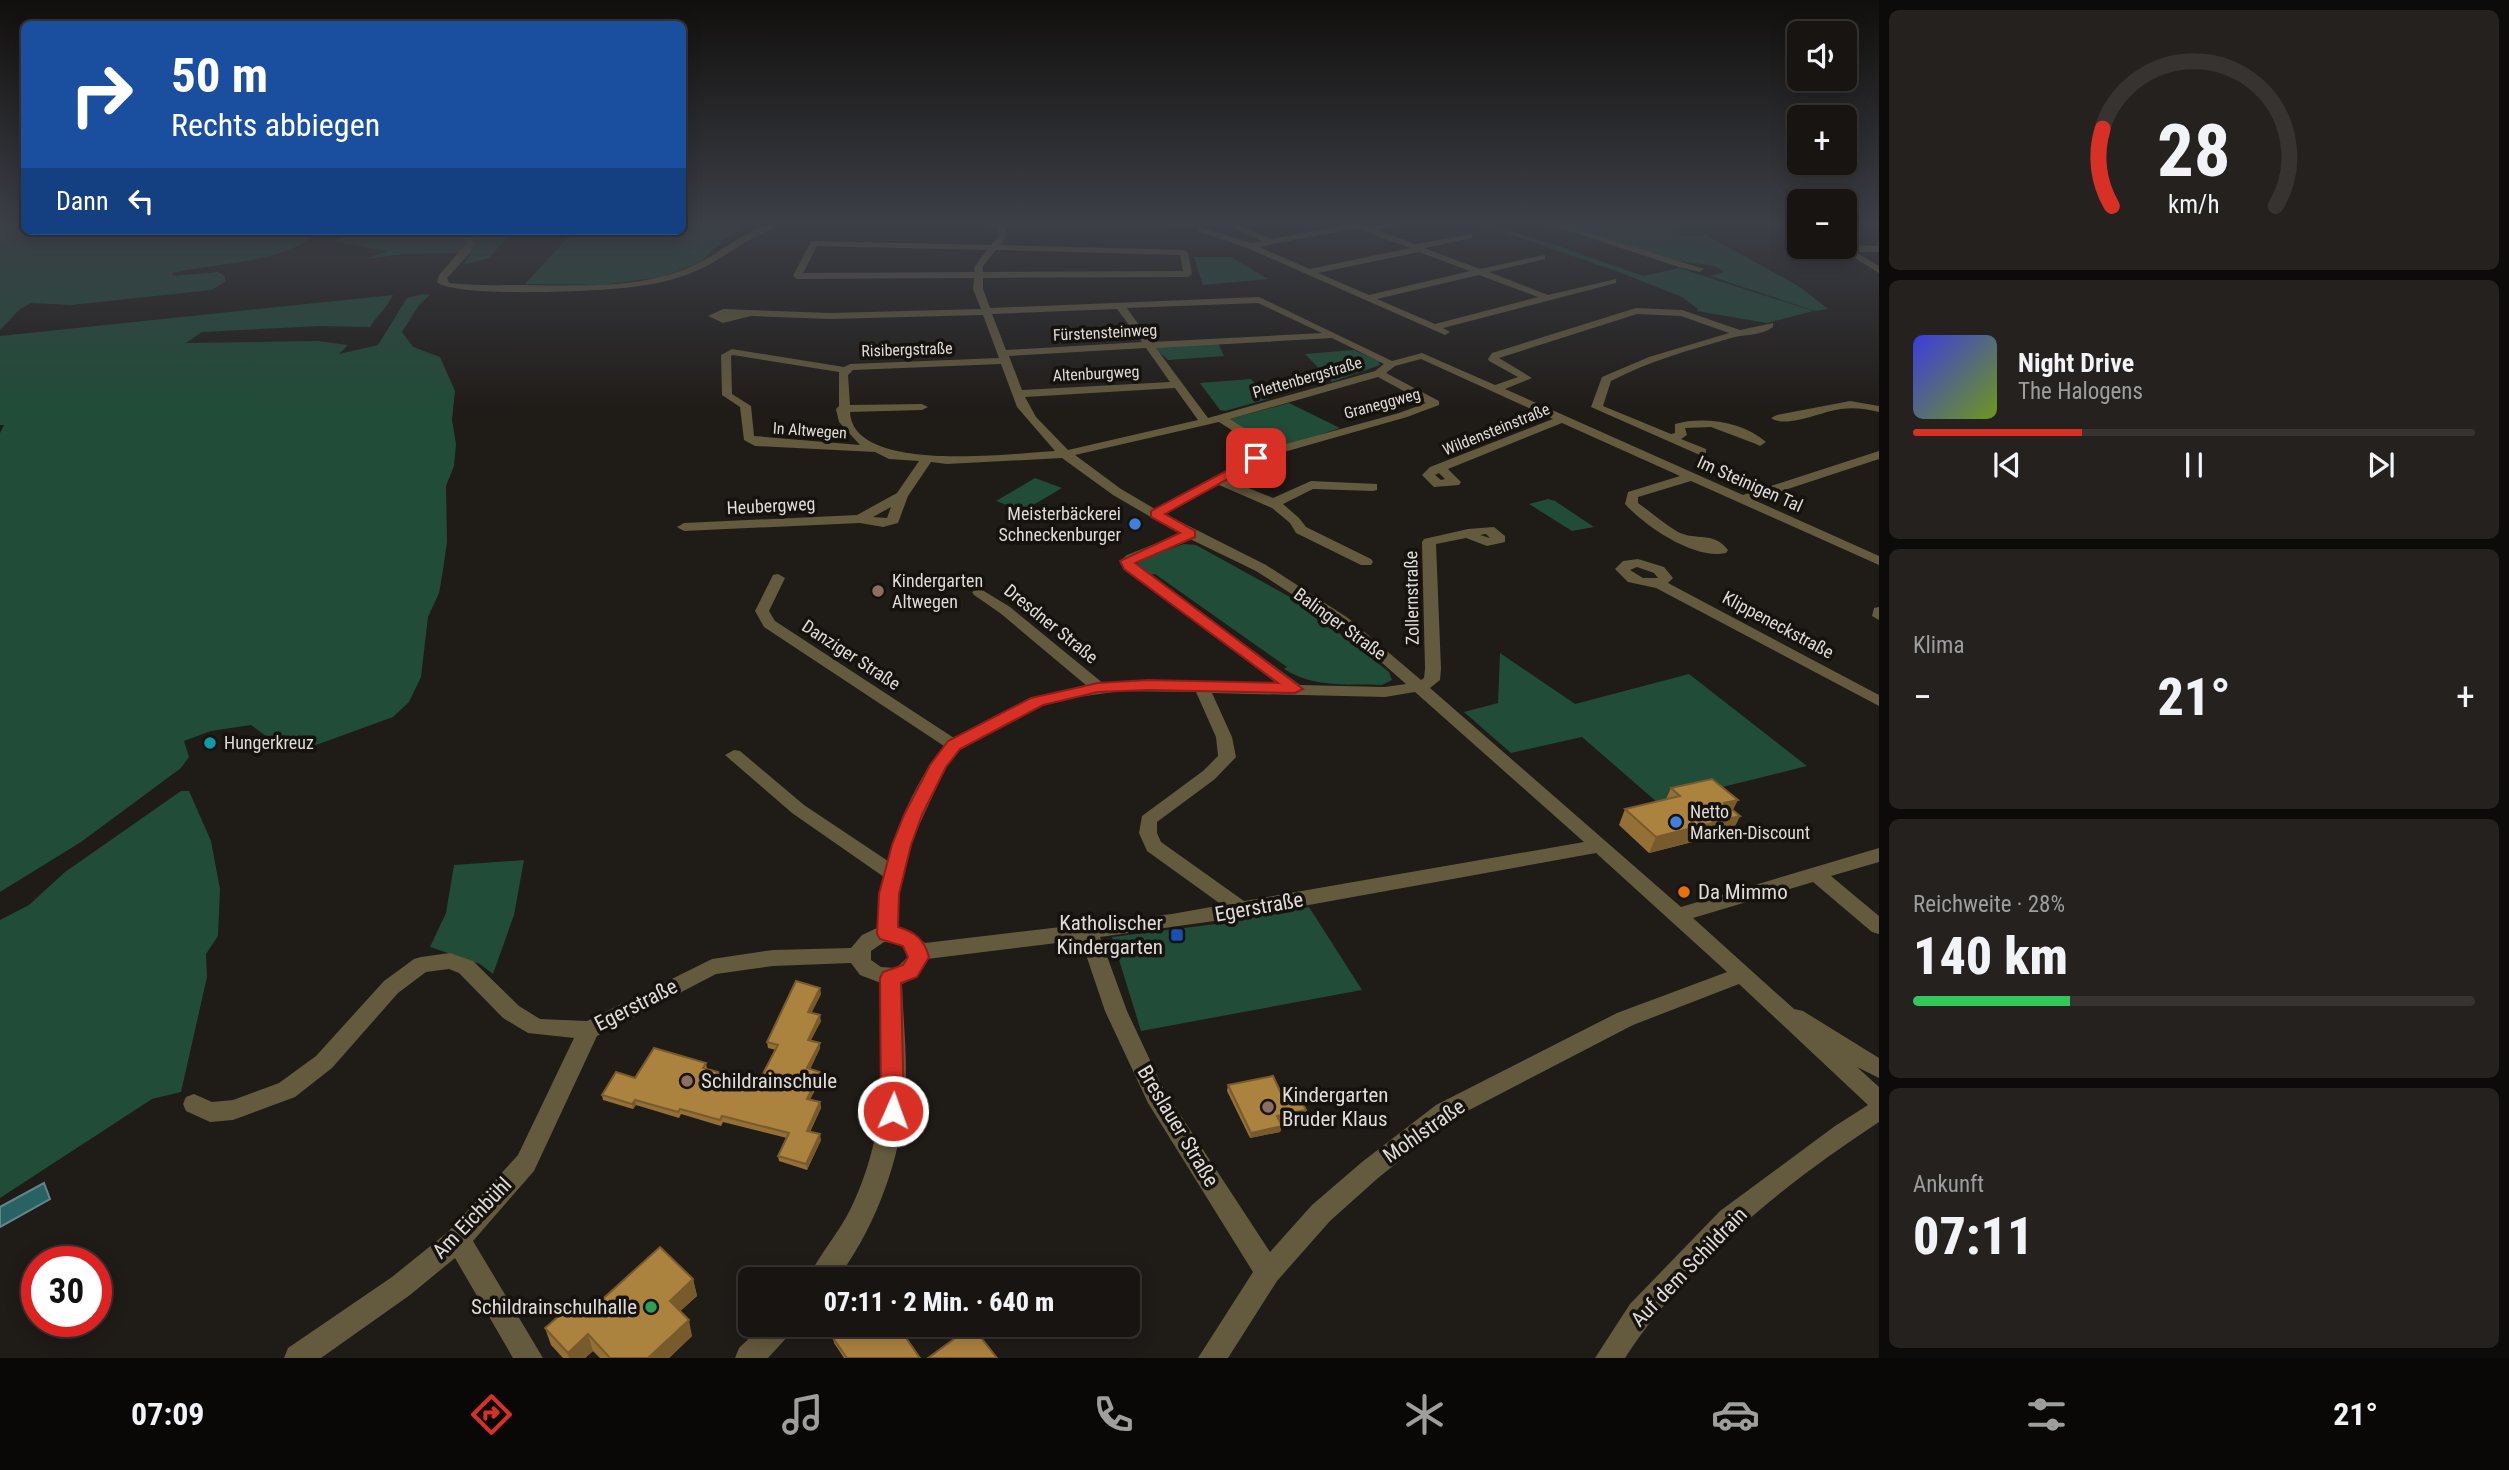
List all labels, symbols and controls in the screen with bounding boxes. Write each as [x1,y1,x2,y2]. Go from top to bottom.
map controls [1787,21,1857,259]
button: sound [1787,21,1857,91]
text: 50 m [171,47,268,104]
icon: right [56,49,147,140]
button: + [1787,105,1857,175]
text: Rechts abbiegen [171,106,380,144]
text: 28 [2157,108,2231,194]
icon: left [122,182,160,220]
text: Dann [56,186,108,216]
button: − [1787,189,1857,259]
text: km/h [2168,190,2220,219]
street label: Fürstensteinweg [1053,320,1158,345]
street label: Risibergstraße [861,338,953,361]
text: Night Drive [2018,348,2134,378]
street label: Plettenbergstraße [1250,353,1364,402]
street label: Altenburgweg [1052,362,1140,385]
text: The Halogens [2018,378,2143,405]
street label: Graneggweg [1342,384,1423,423]
street label: Wildensteinstraße [1440,399,1552,460]
street label: In Altwegen [772,418,848,443]
pin [1226,428,1286,488]
icon: arrive [1237,439,1275,477]
icon: previous [1988,446,2026,484]
icon: pause [2175,446,2213,484]
icon: next [2362,446,2400,484]
street label: Im Steinigen Tal [1694,451,1806,516]
street label: Heubergweg [726,493,816,518]
place label: Meisterbäckerei Schneckenburger [998,503,1122,545]
marker: Meisterbäckerei Schneckenburger [1127,516,1143,532]
street label: Zollernstraße [1400,551,1423,645]
place label: Kindergarten Altwegen [892,570,983,612]
street label: Dresdner Straße [1000,580,1102,668]
marker: Kindergarten Altwegen [870,583,886,599]
street label: Balinger Straße [1290,583,1390,664]
street label: Klippeneckstraße [1719,586,1837,663]
street label: Danziger Straße [798,615,904,694]
text: Klima [1913,632,1964,659]
text: 21° [2157,667,2231,728]
text: − [1913,675,1932,719]
text: + [2456,675,2475,719]
place label: Hungerkreuz [224,732,314,753]
marker: Hungerkreuz [202,735,218,751]
place label: Netto Marken-Discount [1690,801,1810,843]
marker: Netto Marken-Discount [1668,814,1684,830]
place label: Da Mimmo [1698,880,1788,904]
marker: Da Mimmo [1676,884,1692,900]
street label: Egerstraße [1213,887,1305,927]
text: Reichweite · 28% [1913,891,2065,918]
place label: Katholischer Kindergarten [1057,911,1163,959]
text: 140 km [1913,926,2068,987]
marker: Katholischer Kindergarten [1169,927,1185,943]
street label: Egerstraße [591,974,681,1036]
street label: Breslauer Straße [1132,1061,1224,1191]
place label: Schildrainschule [701,1069,837,1093]
marker: Schildrainschule [679,1073,695,1089]
position arrow [856,1074,930,1148]
place label: Kindergarten Bruder Klaus [1282,1083,1388,1131]
street label: Mohlstraße [1379,1094,1470,1168]
marker: Kindergarten Bruder Klaus [1260,1099,1276,1115]
text: Ankunft [1913,1171,1984,1198]
street label: Am Eichbühl [427,1173,517,1263]
street label: Auf dem Schildrain [1626,1202,1752,1332]
text: 07:11 [1913,1206,2033,1267]
speed limit sign: 30 [21,1246,112,1337]
text: 07:11 · 2 Min. · 640 m [824,1287,1054,1317]
place label: Schildrainschulhalle [471,1295,637,1319]
marker: Schildrainschulhalle [643,1299,659,1315]
icon: directions [467,1390,516,1439]
icon: music [778,1390,827,1439]
icon: phone [1089,1390,1138,1439]
icon: climate [1400,1390,1449,1439]
icon: car [1711,1390,1760,1439]
icon: filters [2022,1390,2071,1439]
text: 07:09 [131,1395,204,1433]
text: 21° [2333,1395,2378,1433]

